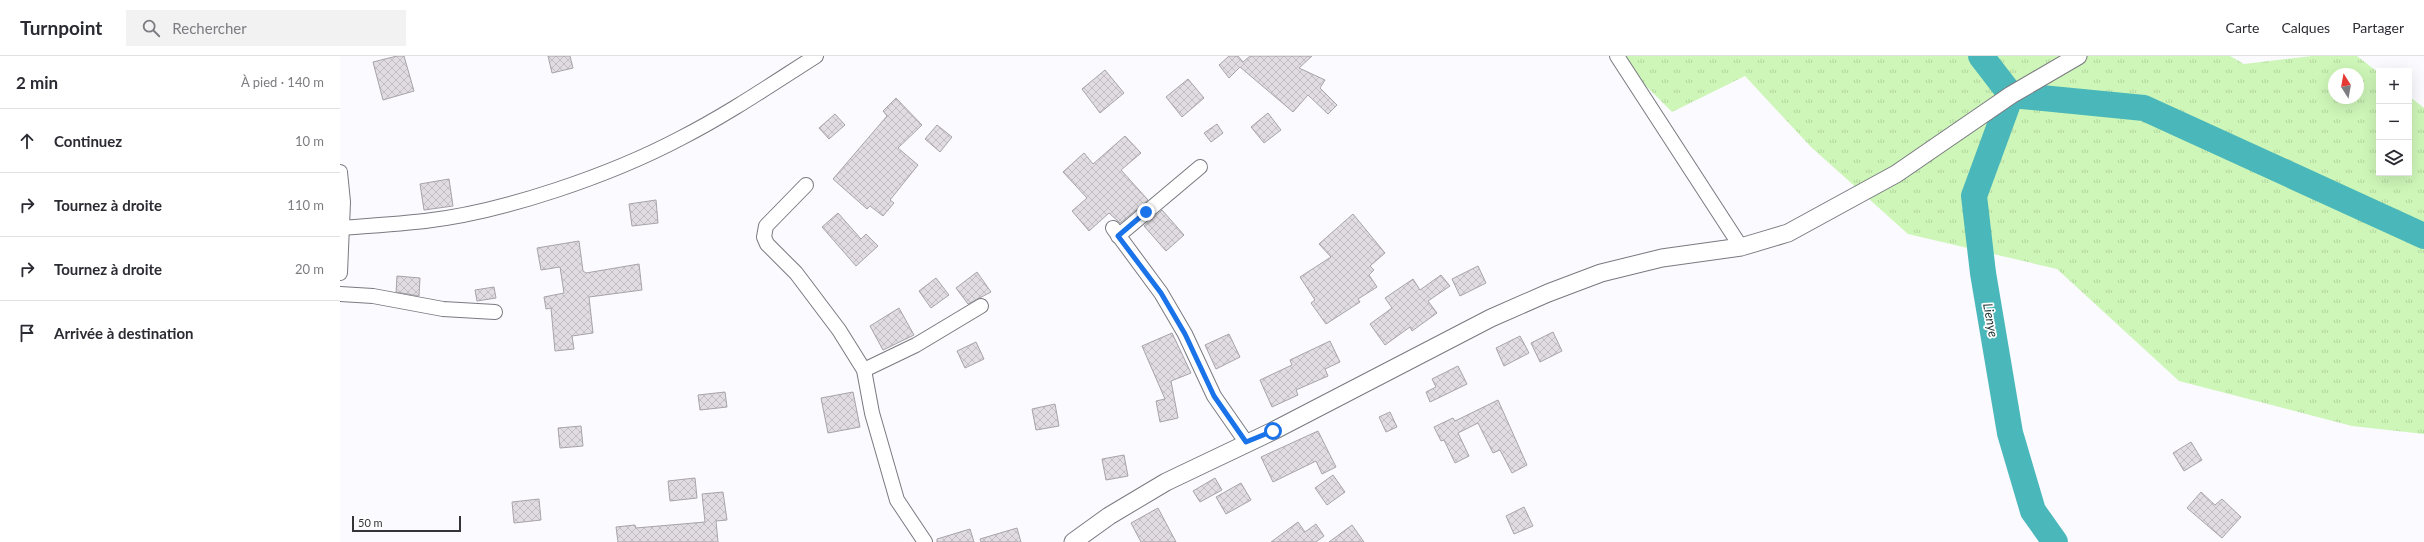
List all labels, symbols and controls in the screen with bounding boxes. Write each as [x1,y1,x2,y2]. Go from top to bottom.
search box [126,10,406,46]
text: Turnpoint [20,16,102,39]
icon: search [140,17,162,39]
text: Rechercher [172,19,247,37]
text: Carte [2226,19,2259,36]
text: Calques [2281,19,2330,36]
text: Partager [2352,19,2404,36]
north arrow [2328,68,2364,104]
map controls [2376,68,2412,176]
button: + [2376,68,2412,104]
text: 2 min [16,72,58,93]
text: À pied · 140 m [241,74,324,90]
button: − [2376,104,2412,140]
icon: ahead [16,130,38,152]
text: Continuez [54,132,122,150]
text: 10 m [295,133,324,149]
button: layers [2376,140,2412,176]
icon: right [16,194,38,216]
text: Tournez à droite [54,196,162,214]
text: 110 m [287,197,324,213]
route end [1137,203,1155,221]
icon: right [16,258,38,280]
text: Tournez à droite [54,260,162,278]
text: 20 m [295,261,324,277]
water label: Lienye [1980,302,2002,338]
icon: arrive [16,322,38,344]
text: Arrivée à destination [54,324,193,342]
route start [1264,422,1282,440]
scale bar [352,514,461,533]
text: 50 m [358,516,383,529]

